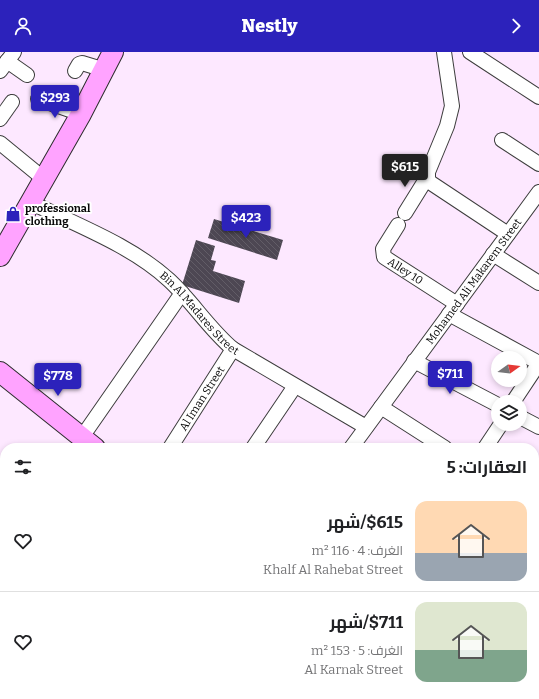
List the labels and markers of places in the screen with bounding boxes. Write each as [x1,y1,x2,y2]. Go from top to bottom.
pin: $293 [31,85,79,119]
pin: $615 [381,154,429,188]
place label: professional clothing [25,202,91,228]
shop icon: professional clothing [4,205,22,223]
pin: $423 [222,205,270,239]
pin: $711 [426,361,474,395]
pin: $778 [34,363,82,397]

